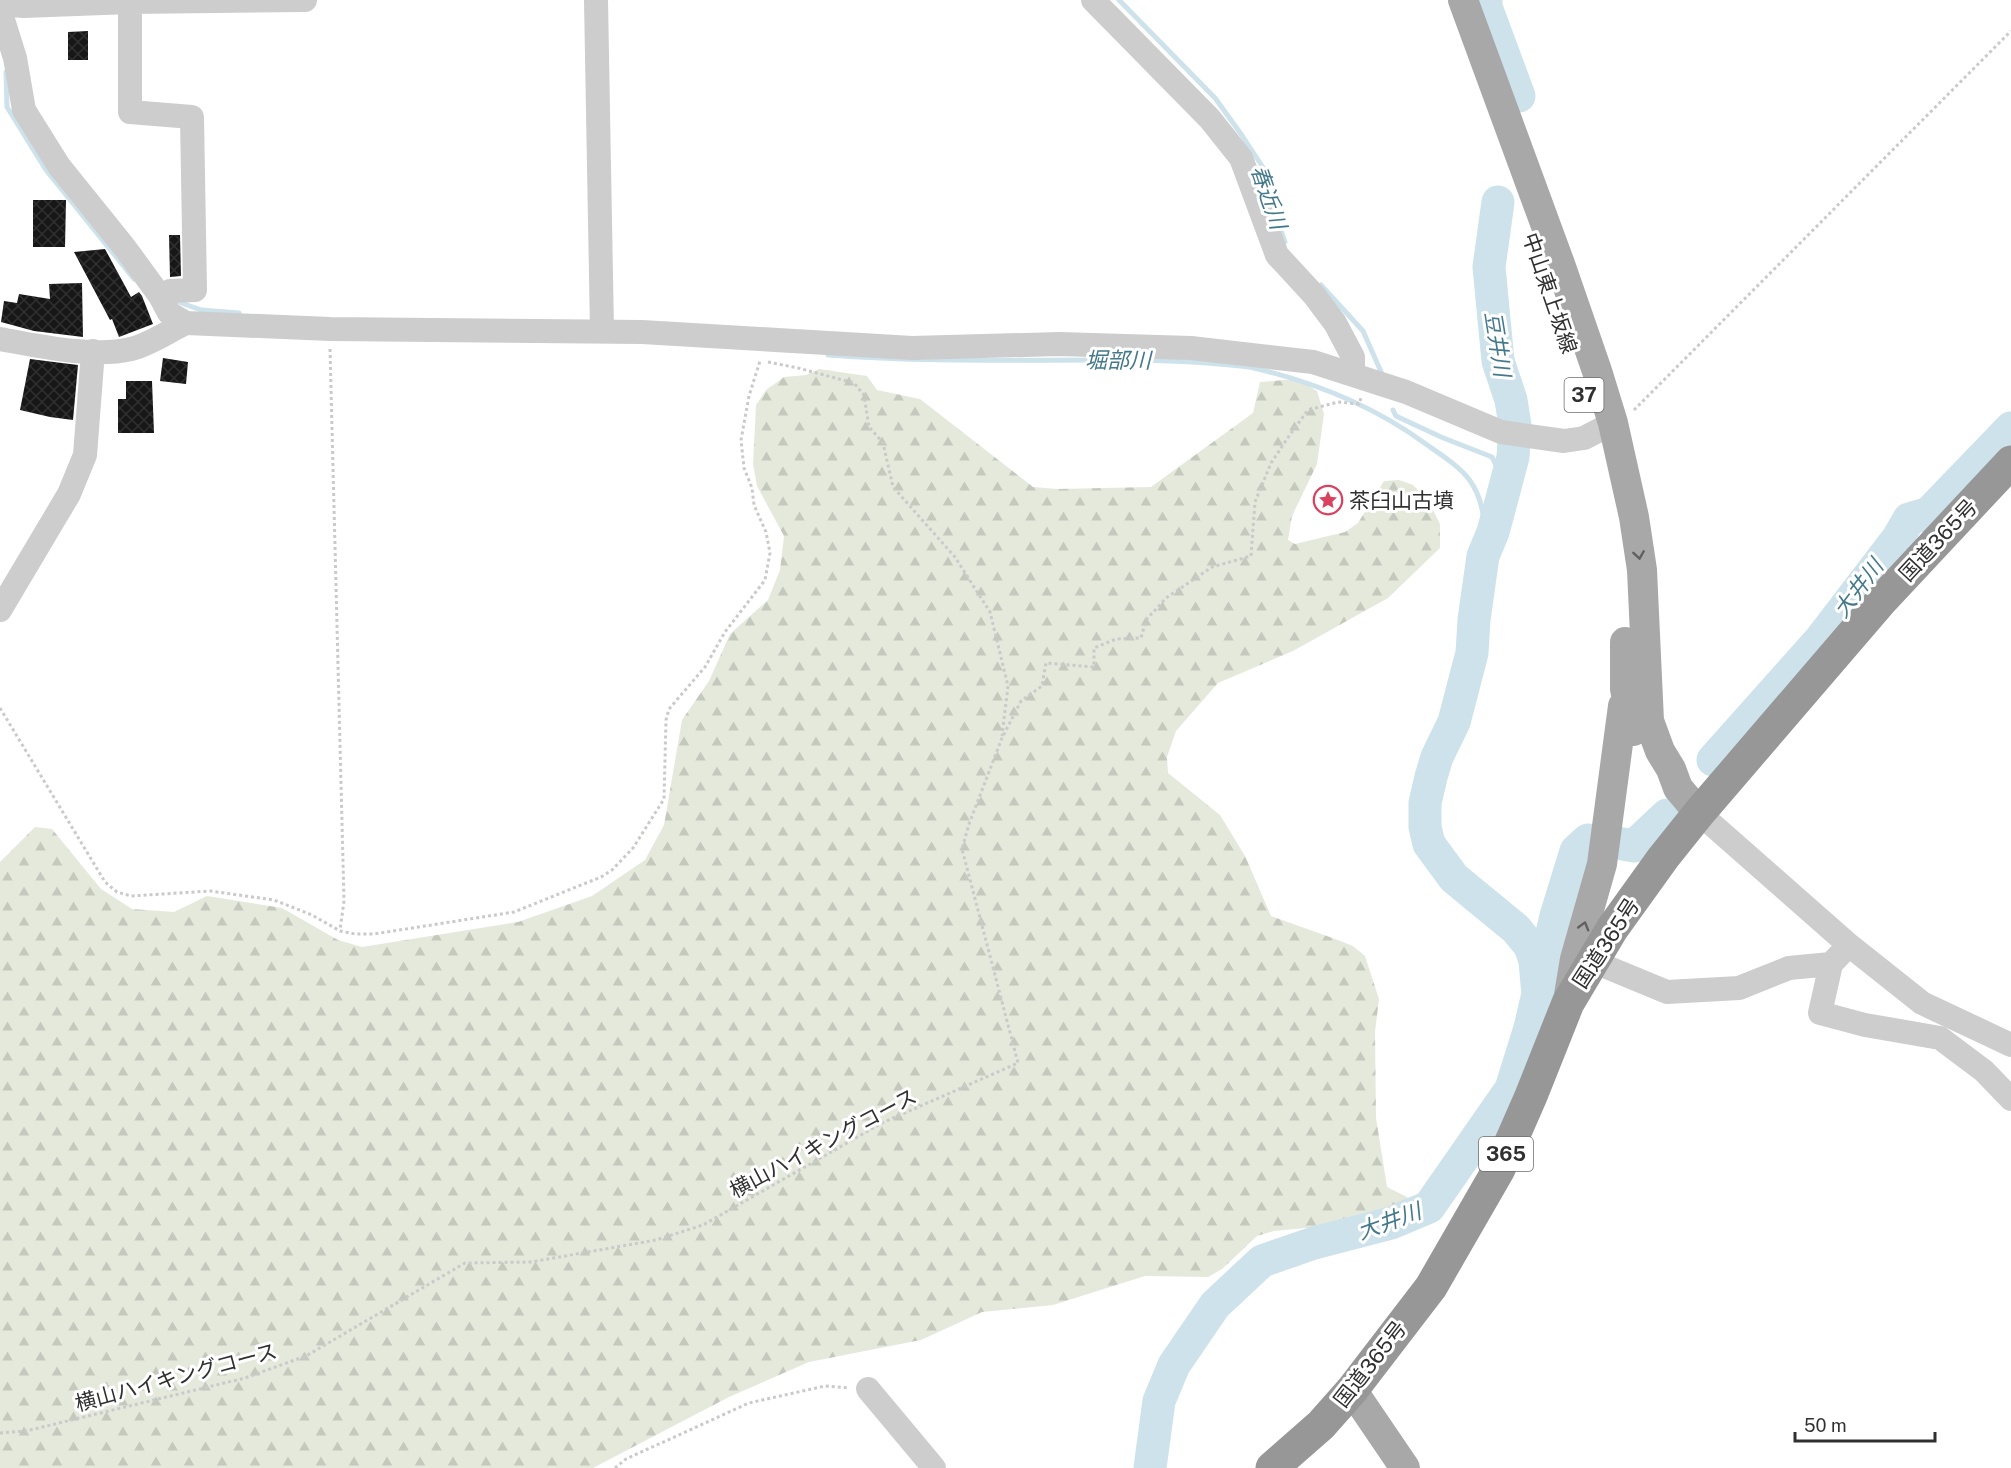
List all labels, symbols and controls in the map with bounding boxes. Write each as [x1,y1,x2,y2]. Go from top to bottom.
water label: 春近川 [1246,162,1293,234]
street label: 中山東上坂線 [1518,229,1582,357]
water label: 豆井川 [1480,309,1516,381]
water label: 堀部川 [1085,347,1153,373]
road number: 37 [1564,378,1604,412]
place icon: 茶臼山古墳 [1312,484,1344,516]
place label: 茶臼山古墳 [1349,488,1454,513]
street label: 国道365号 [1894,494,1982,586]
one-way arrow [1633,550,1645,560]
water label: 大井川 [1828,552,1889,622]
street label: 国道365号 [1568,893,1644,993]
one-way arrow [1577,921,1589,932]
street label: 横山ハイキングコース [725,1083,921,1203]
road number: 365 [1479,1137,1533,1171]
water label: 大井川 [1354,1197,1426,1245]
street label: 国道365号 [1329,1316,1411,1412]
street label: 横山ハイキングコース [72,1338,280,1416]
scale bar [1795,1405,1934,1443]
text: 50 m [1804,1415,1847,1436]

